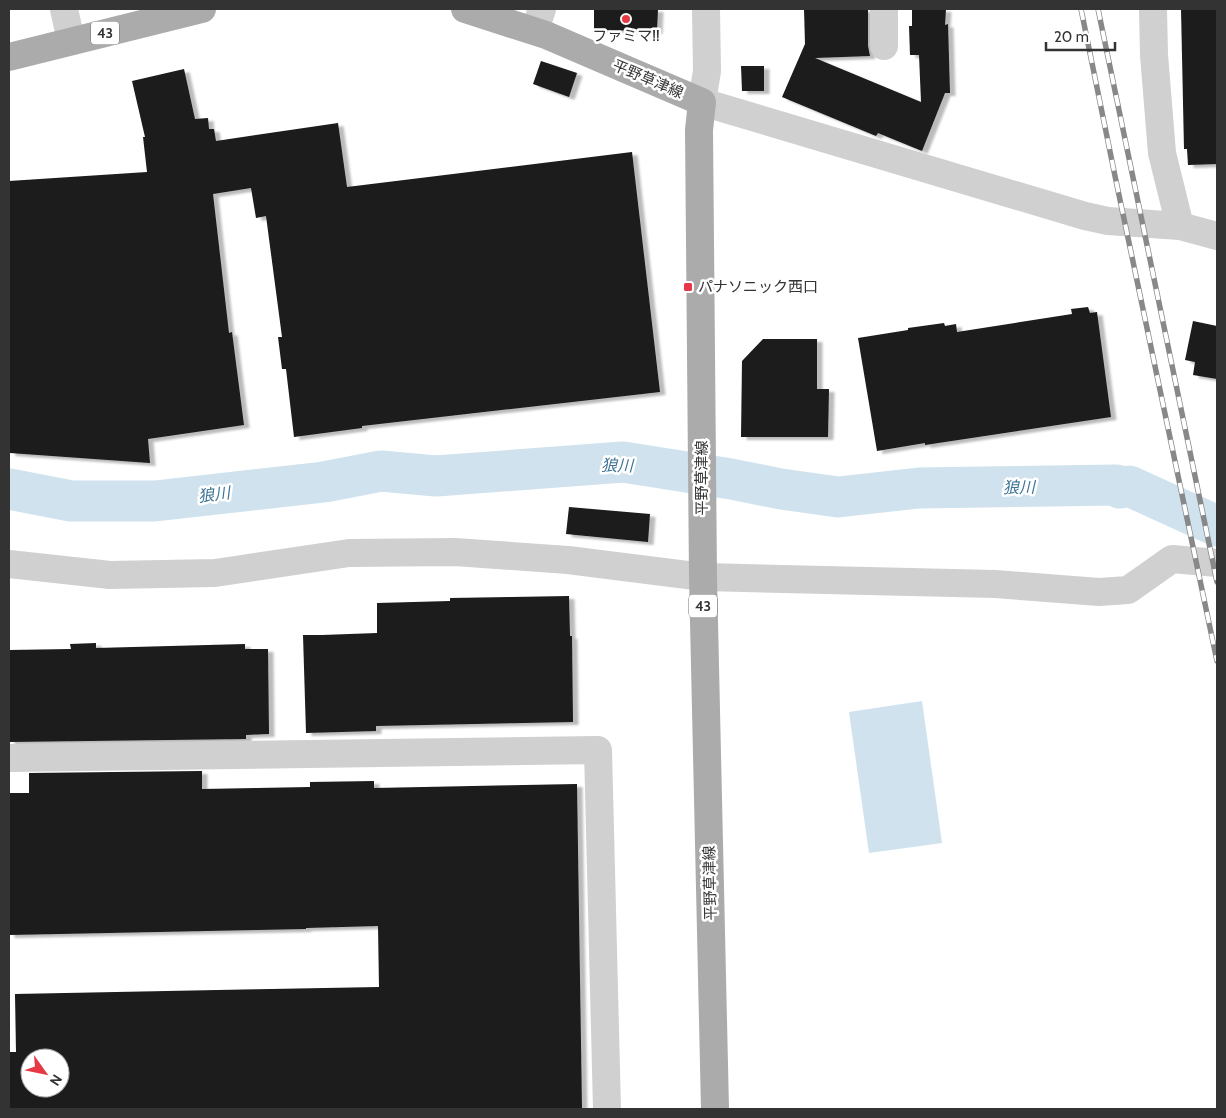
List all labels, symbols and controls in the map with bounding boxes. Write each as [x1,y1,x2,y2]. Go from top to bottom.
marker: ファミマ!! [620,13,632,25]
scale bar [1046,20,1115,52]
road number: 43 [91,22,119,44]
place label: ファミマ!! [592,27,660,45]
text: 20 m [1054,28,1089,46]
street label: 平野草津線 [610,56,686,102]
place label: パナソニック西口 [698,278,818,296]
marker: パナソニック西口 [682,281,694,293]
street label: 平野草津線 [693,440,711,516]
water label: 狼川 [601,456,635,475]
water label: 狼川 [1003,478,1037,497]
water label: 狼川 [197,483,233,506]
road number: 43 [689,594,717,618]
street label: 平野草津線 [700,845,720,921]
north arrow [20,1048,70,1098]
text: N [46,1071,66,1089]

